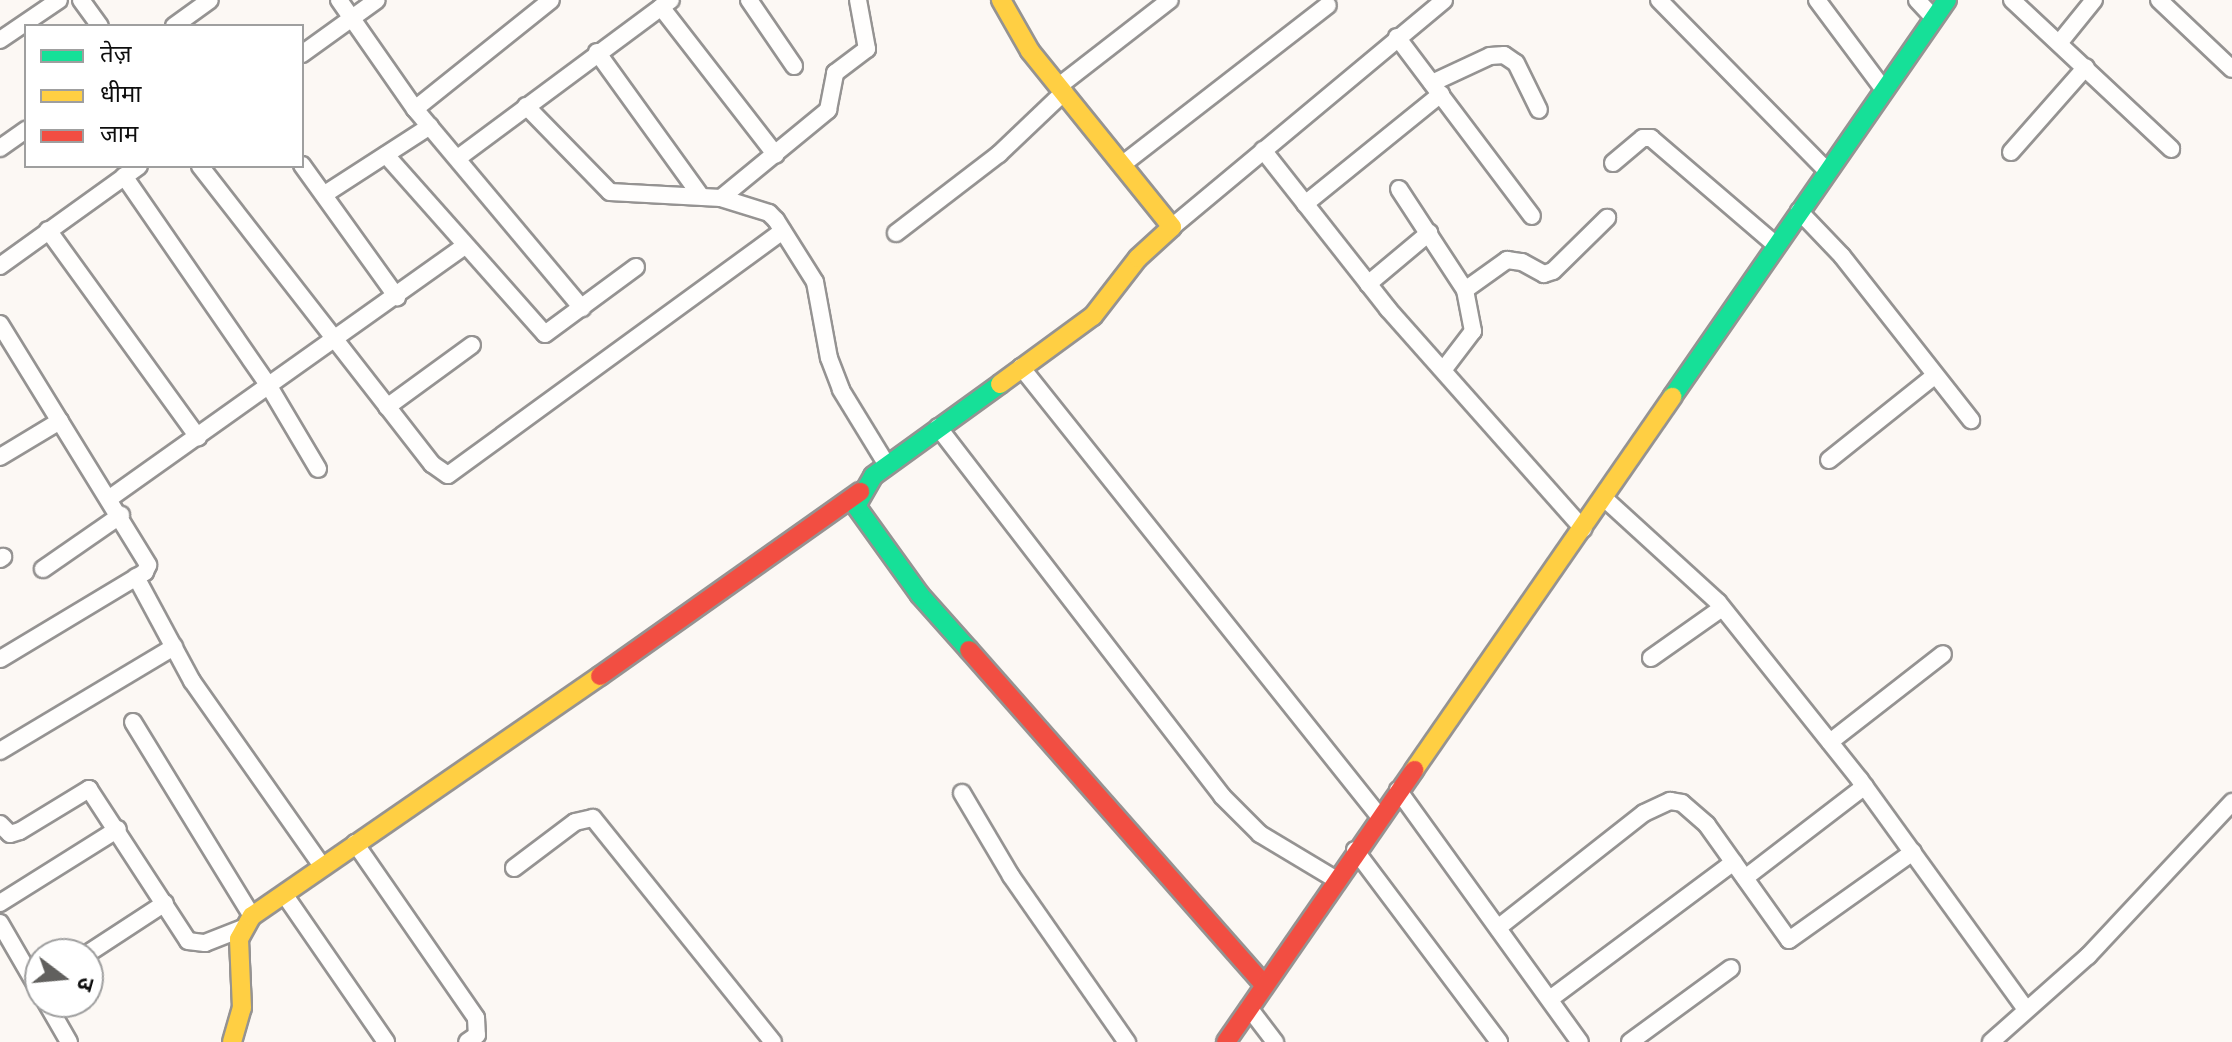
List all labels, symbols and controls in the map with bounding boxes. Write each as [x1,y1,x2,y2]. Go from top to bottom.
legend [24,24,304,168]
text: तेज़ [100,40,132,68]
text: धीमा [100,80,142,108]
text: जाम [100,120,138,148]
north arrow [24,938,104,1018]
text: उ [71,974,100,994]

